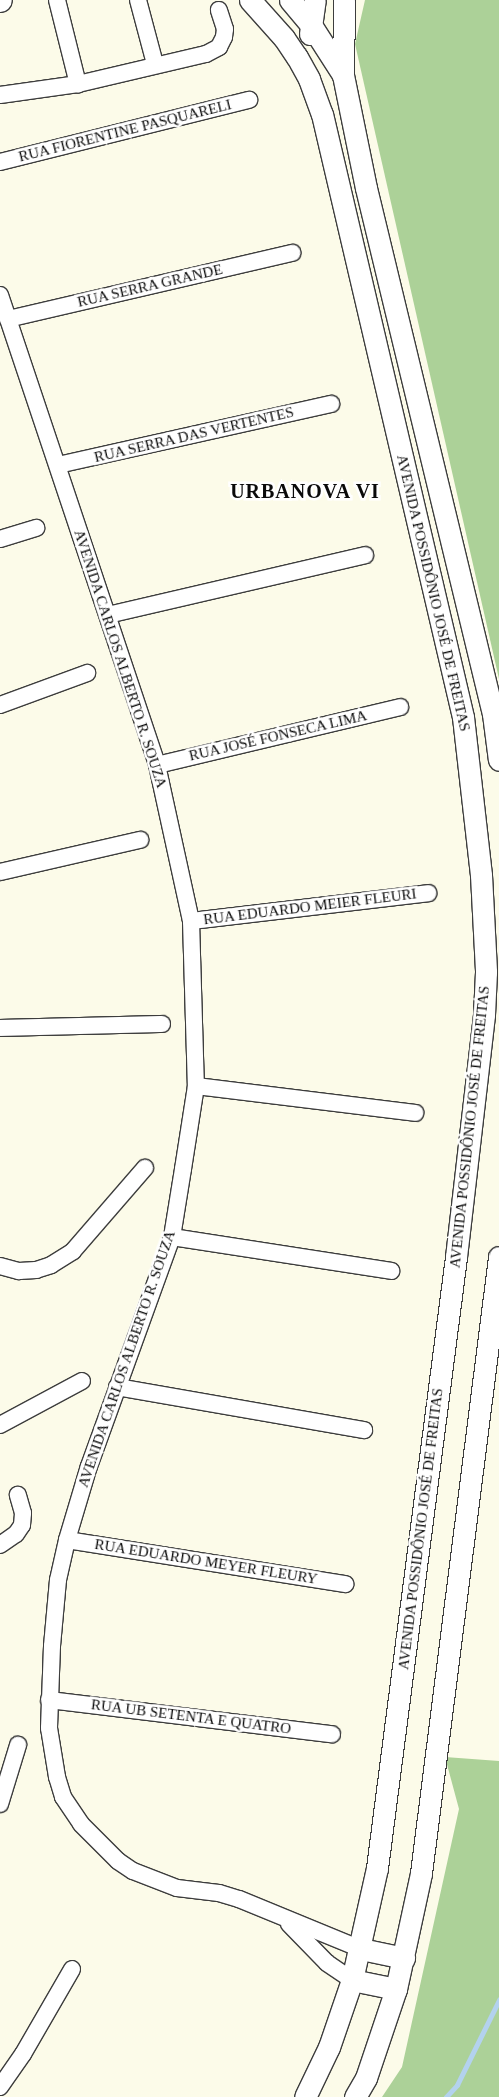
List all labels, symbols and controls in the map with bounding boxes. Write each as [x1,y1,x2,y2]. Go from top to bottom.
street label: RUA FIORENTINE PASQUARELI [16,96,234,166]
street label: RUA SERRA GRANDE [75,260,225,312]
street label: RUA SERRA DAS VERTENTES [92,403,296,467]
street label: AVENIDA POSSIDÔNIO JOSÉ DE FREITAS [392,452,474,734]
district label: URBANOVA VI [228,479,382,503]
street label: AVENIDA CARLOS ALBERTO R. SOUZA [69,527,171,791]
street label: RUA JOSÉ FONSECA LIMA [186,707,370,765]
street label: RUA EDUARDO MEIER FLEURI [202,885,418,929]
street label: AVENIDA POSSIDÔNIO JOSÉ DE FREITAS [446,985,494,1269]
street label: AVENIDA CARLOS ALBERTO R. SOUZA [74,1227,180,1491]
street label: AVENIDA POSSIDÔNIO JOSÉ DE FREITAS [395,1387,447,1671]
street label: RUA EDUARDO MEYER FLEURY [93,1535,319,1589]
street label: RUA UB SETENTA E QUATRO [89,1696,293,1738]

